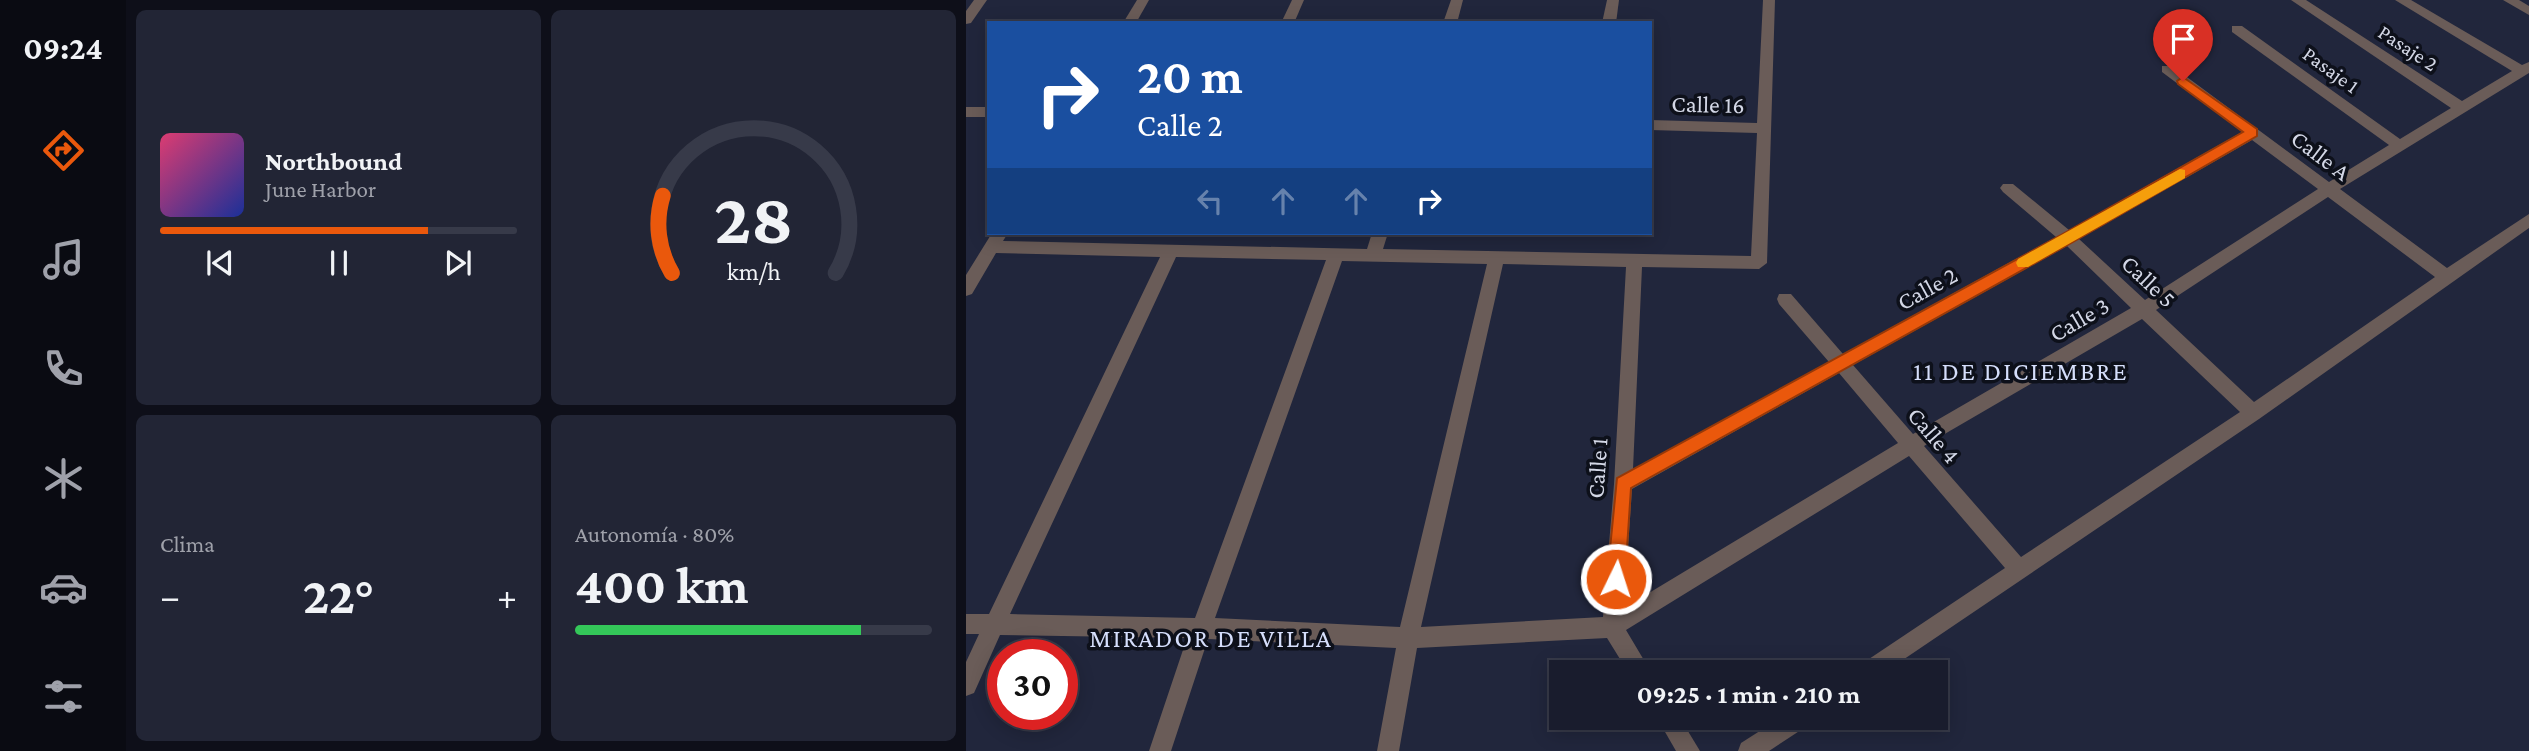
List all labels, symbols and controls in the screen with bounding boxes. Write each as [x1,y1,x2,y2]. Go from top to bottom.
pin [2153,9,2213,81]
icon: arrive [2164,20,2202,58]
street label: Pasaje 2 [2374,20,2442,76]
text: 09:24 [23,30,103,66]
street label: Pasaje 1 [2298,42,2364,98]
icon: right [1022,49,1113,140]
text: 20 m [1137,49,1243,104]
street label: Calle 16 [1671,90,1745,118]
text: Calle 2 [1137,107,1223,143]
street label: Calle A [2286,124,2356,186]
icon: directions [39,126,88,175]
text: Northbound [265,147,402,176]
text: June Harbor [265,176,376,202]
text: 28 [714,179,793,260]
icon: left [1191,182,1229,220]
icon: ahead [1264,182,1302,220]
icon: ahead [1337,182,1375,220]
icon: right [1410,182,1448,220]
icon: music [39,235,88,284]
icon: previous [201,244,239,282]
icon: pause [320,244,358,282]
icon: next [439,244,477,282]
street label: Calle 5 [2116,249,2182,313]
text: km/h [727,258,780,285]
street label: Calle 2 [1892,261,1962,315]
street label: Calle 3 [2044,291,2114,347]
icon: phone [39,344,88,393]
district label: 11 DE DICIEMBRE [1913,357,2129,386]
street label: Calle 4 [1902,402,1966,468]
street label: Calle 1 [1581,437,1613,499]
icon: climate [39,454,88,503]
text: Autonomía · 80% [575,521,734,547]
text: Clima [160,531,215,557]
position arrow [1579,542,1653,616]
text: 400 km [575,556,748,614]
icon: car [39,563,88,612]
text: 22° [303,566,374,624]
text: − [160,575,180,617]
text: + [497,575,517,617]
district label: MIRADOR DE VILLA [1089,624,1333,653]
speed limit sign: 30 [987,639,1078,730]
icon: filters [39,672,88,721]
text: 09:25 · 1 min · 210 m [1637,680,1860,709]

